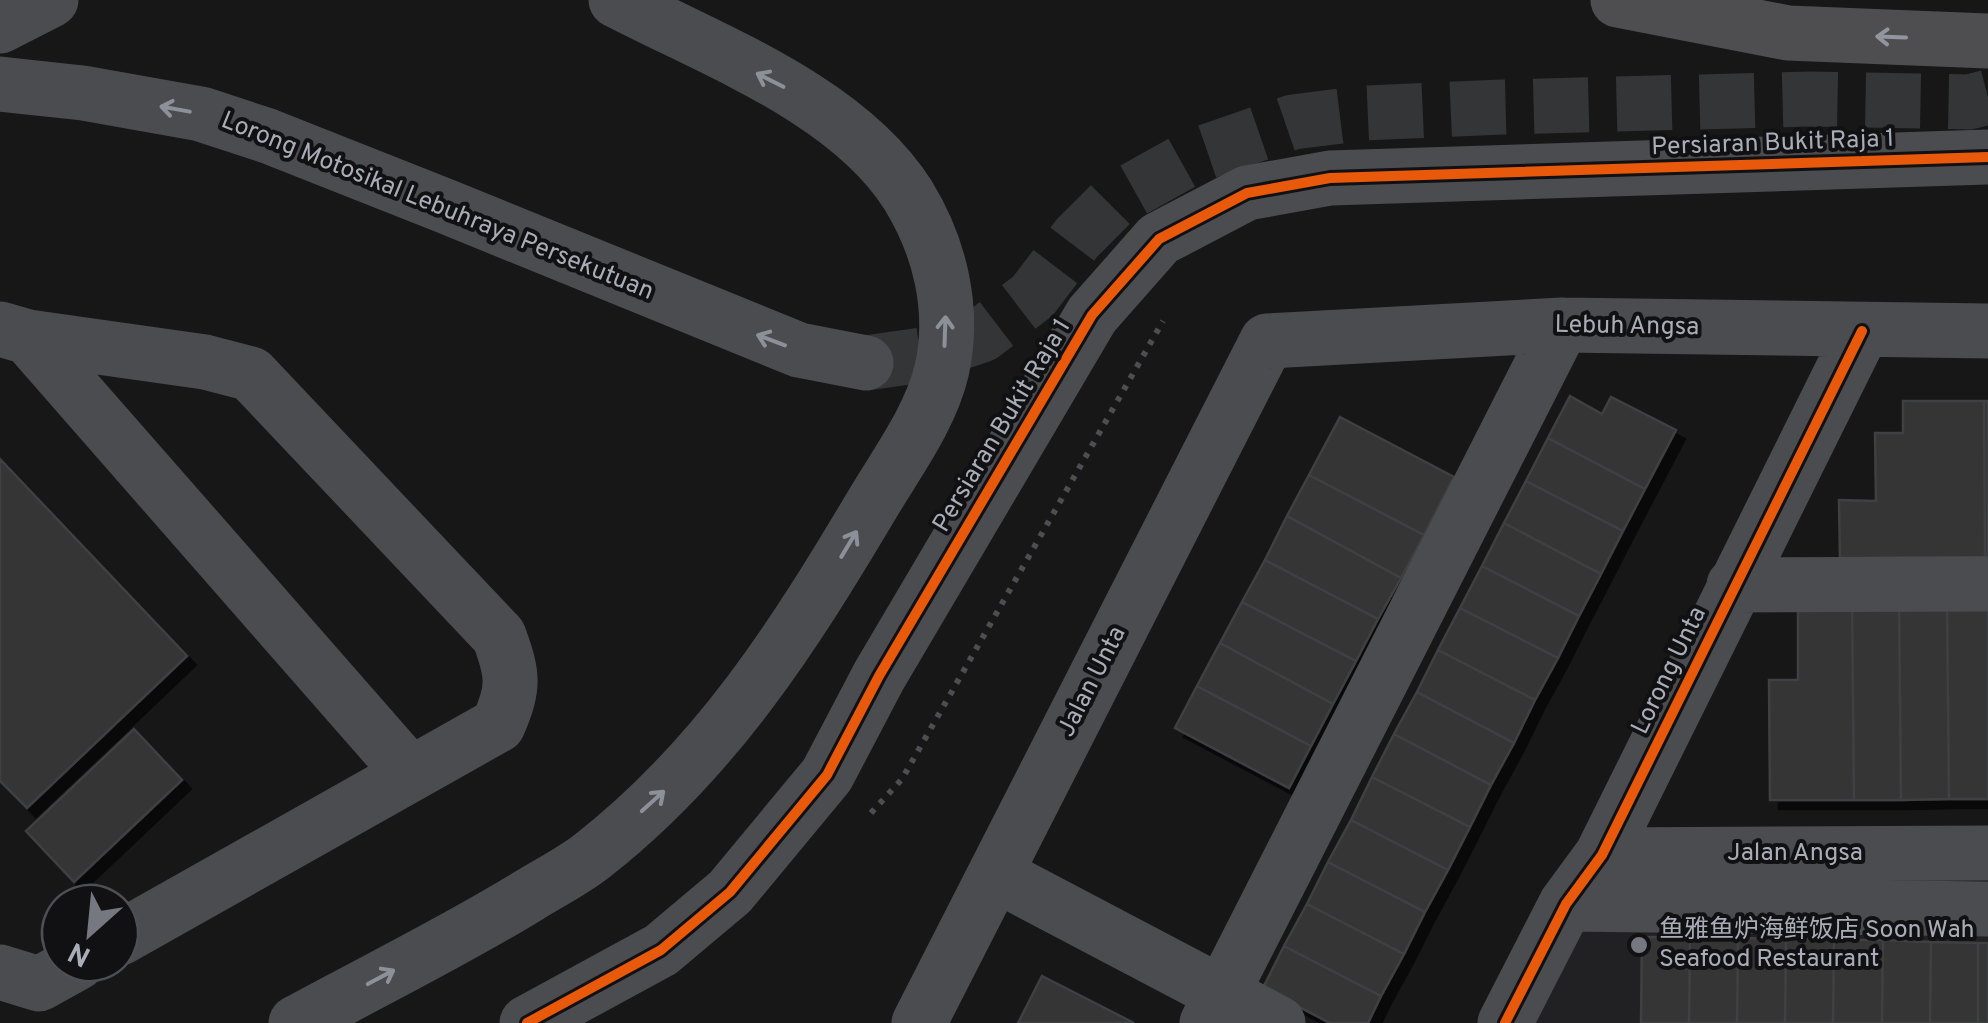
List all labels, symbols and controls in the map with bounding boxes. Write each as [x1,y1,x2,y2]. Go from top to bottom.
one-way arrow [1875,27,1907,46]
one-way arrow [756,70,786,89]
one-way arrow [159,99,192,118]
street label: Lorong Motosikal Lebuhraya Persekutuan [216,105,658,309]
street label: Persiaran Bukit Raja 1 [1651,124,1895,164]
street label: Lebuh Angsa [1554,310,1700,344]
street label: Persiaran Bukit Raja 1 [927,313,1079,539]
one-way arrow [936,315,955,347]
one-way arrow [757,329,787,347]
one-way arrow [839,530,859,559]
street label: Lorong Unta [1625,602,1715,740]
street label: Jalan Unta [1051,621,1135,743]
one-way arrow [640,790,665,813]
street label: Jalan Angsa [1727,838,1863,870]
north arrow [40,883,140,983]
place label: 鱼雅鱼炉海鲜饭店 Soon Wah Seafood Restaurant [1659,915,1975,976]
text: N [63,932,97,973]
marker: 鱼雅鱼炉海鲜饭店 Soon Wah Seafood Restaurant [1628,934,1650,956]
one-way arrow [366,966,396,986]

